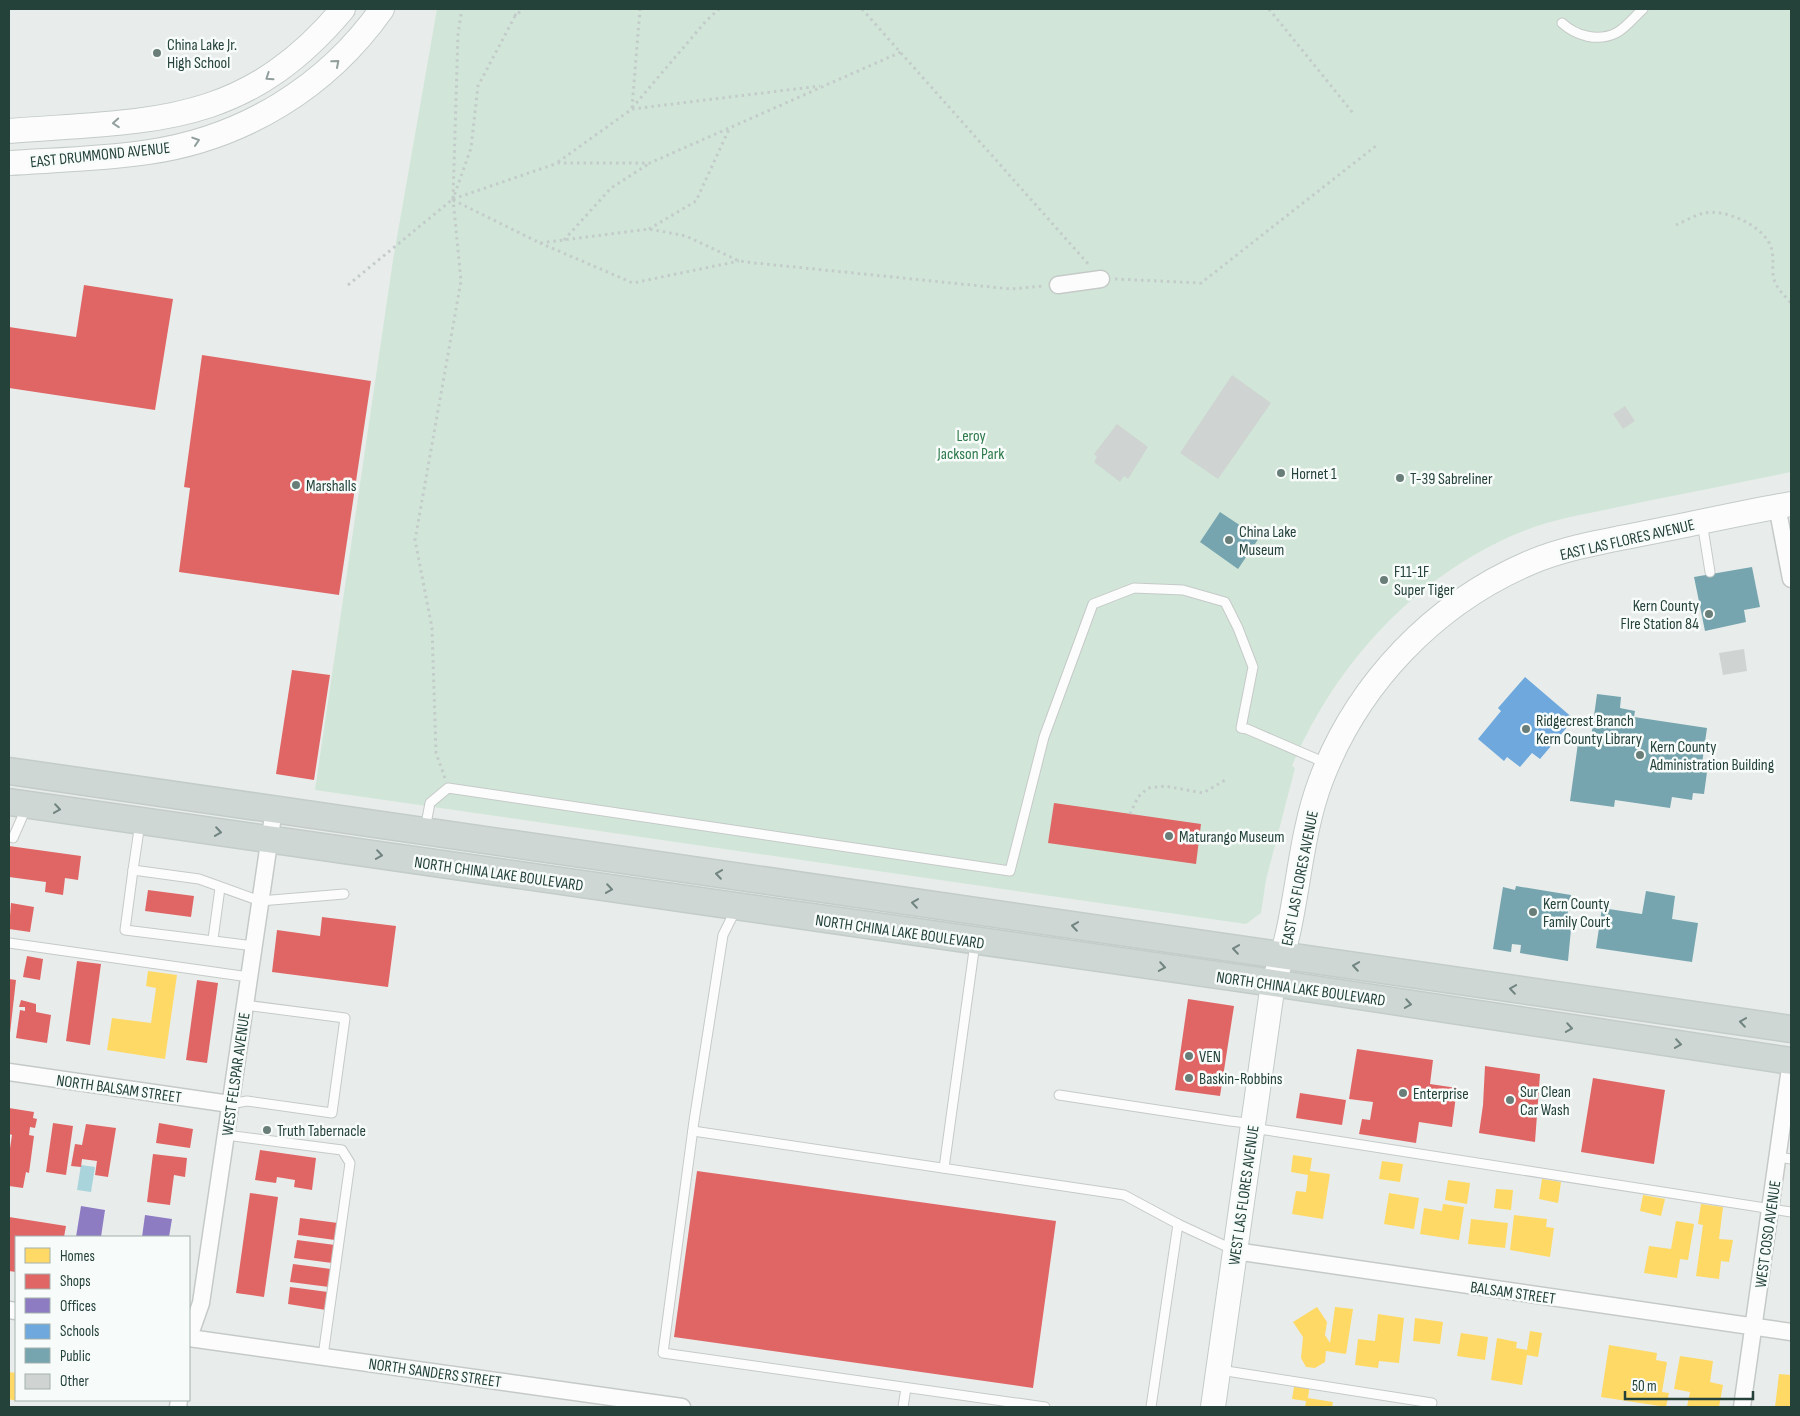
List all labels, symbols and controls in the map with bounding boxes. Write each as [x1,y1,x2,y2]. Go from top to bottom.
place label: China Lake Jr. High School [167,36,237,73]
marker: China Lake Jr. High School [151,47,163,59]
one-way arrow [330,59,339,68]
one-way arrow [265,71,275,80]
one-way arrow [111,118,119,129]
one-way arrow [191,137,199,147]
street label: EAST DRUMMOND AVENUE [29,139,171,172]
park label: Leroy Jackson Park [937,427,1004,464]
place label: Hornet 1 [1291,465,1337,484]
marker: Hornet 1 [1275,467,1287,479]
place label: T-39 Sabreliner [1410,470,1493,489]
marker: T-39 Sabreliner [1394,472,1406,484]
place label: Marshalls [306,477,357,496]
marker: Marshalls [290,479,302,491]
street label: EAST LAS FLORES AVENUE [1558,516,1696,565]
place label: China Lake Museum [1239,523,1297,560]
marker: China Lake Museum [1223,534,1235,546]
place label: F11-1F Super Tiger [1394,563,1455,600]
marker: F11-1F Super Tiger [1378,574,1390,586]
place label: Kern County FIre Station 84 [1620,597,1699,634]
marker: Kern County FIre Station 84 [1703,608,1715,620]
place label: Ridgecrest Branch Kern County Library [1536,712,1642,749]
marker: Ridgecrest Branch Kern County Library [1520,723,1532,735]
place label: Kern County Administration Building [1649,738,1774,775]
marker: Kern County Administration Building [1634,749,1646,761]
one-way arrow [53,803,61,814]
street label: EAST LAS FLORES AVENUE [1278,809,1323,948]
one-way arrow [214,826,222,837]
place label: Maturango Museum [1179,828,1284,847]
marker: Maturango Museum [1163,830,1175,842]
one-way arrow [374,850,383,860]
street label: NORTH CHINA LAKE BOULEVARD [413,853,585,896]
one-way arrow [715,870,723,880]
one-way arrow [605,883,613,894]
place label: Kern County Family Court [1543,895,1611,932]
one-way arrow [910,898,918,909]
marker: Kern County Family Court [1527,906,1539,918]
street label: NORTH CHINA LAKE BOULEVARD [814,911,986,954]
one-way arrow [1071,921,1079,932]
one-way arrow [1232,944,1241,954]
one-way arrow [1158,962,1166,972]
one-way arrow [1352,962,1361,972]
street label: NORTH CHINA LAKE BOULEVARD [1215,968,1387,1011]
one-way arrow [1508,985,1517,995]
one-way arrow [1404,998,1412,1008]
street label: WEST FELSPAR AVENUE [218,1011,255,1137]
one-way arrow [1739,1017,1747,1028]
one-way arrow [1564,1022,1573,1032]
one-way arrow [1674,1038,1682,1049]
place label: VEN [1199,1048,1221,1067]
marker: VEN [1183,1050,1195,1062]
place label: Baskin-Robbins [1199,1070,1283,1089]
street label: NORTH BALSAM STREET [55,1071,183,1108]
marker: Baskin-Robbins [1183,1072,1195,1084]
place label: Sur Clean Car Wash [1520,1083,1571,1120]
place label: Enterprise [1413,1085,1469,1104]
marker: Enterprise [1397,1087,1409,1099]
marker: Sur Clean Car Wash [1504,1094,1516,1106]
place label: Truth Tabernacle [277,1122,366,1141]
marker: Truth Tabernacle [261,1124,273,1136]
street label: WEST LAS FLORES AVENUE [1225,1124,1264,1266]
street label: WEST COSO AVENUE [1752,1179,1785,1289]
legend [15,1236,190,1401]
text: Homes [60,1247,95,1266]
text: Shops [60,1272,91,1291]
street label: BALSAM STREET [1469,1278,1557,1309]
text: Offices [60,1297,96,1316]
text: Schools [60,1322,99,1341]
text: Public [60,1347,91,1366]
street label: NORTH SANDERS STREET [367,1355,503,1392]
scale bar [1625,1368,1752,1400]
text: Other [60,1372,89,1391]
text: 50 m [1632,1377,1657,1396]

